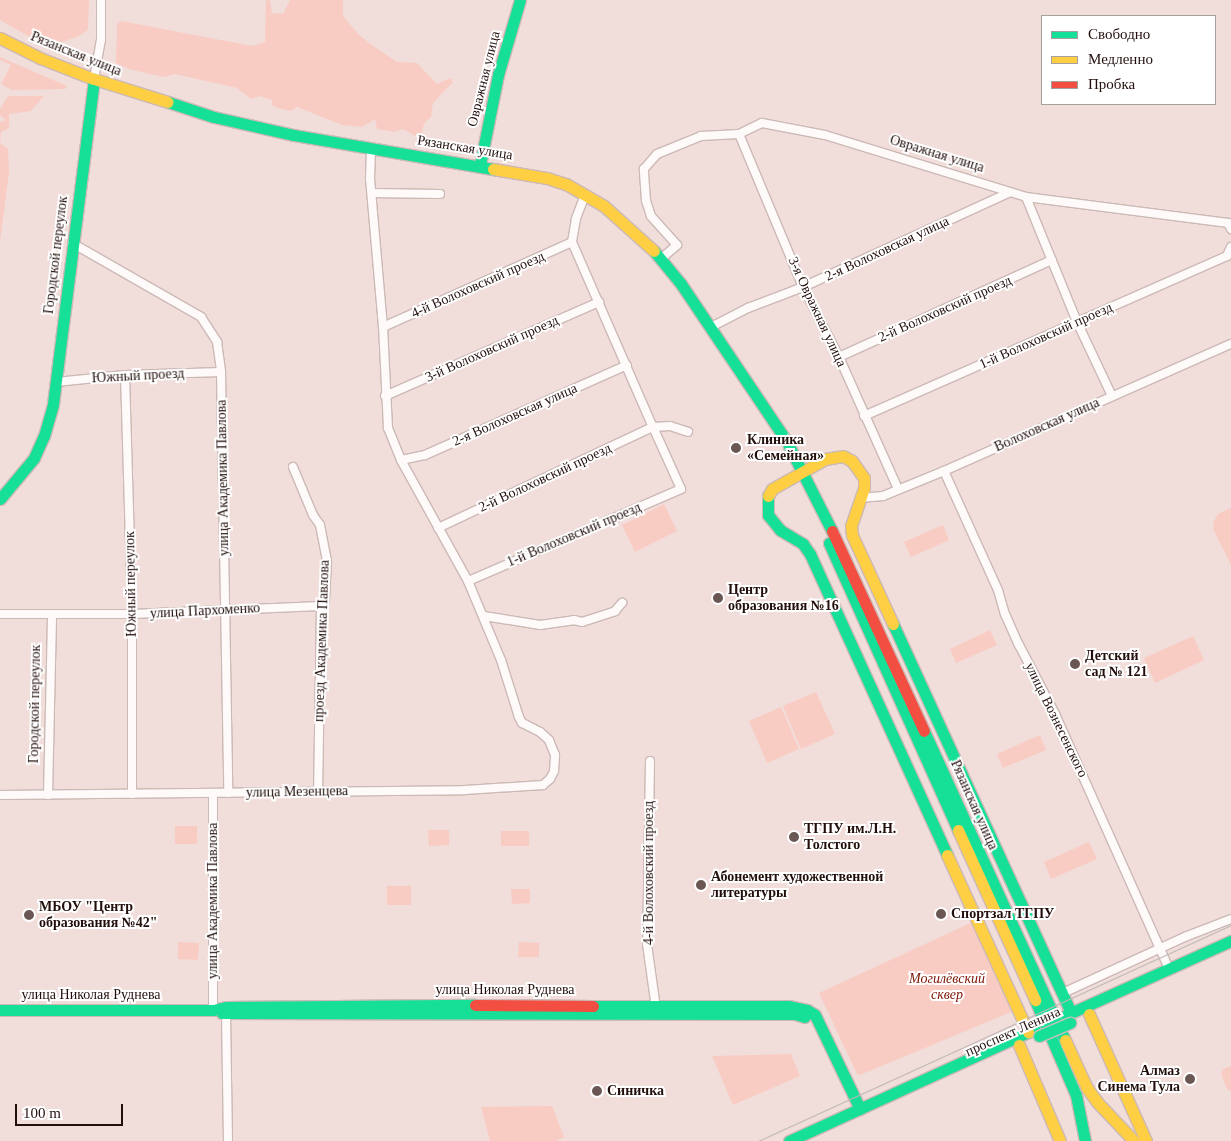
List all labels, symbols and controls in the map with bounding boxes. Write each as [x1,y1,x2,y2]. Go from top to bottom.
legend [1041,15,1216,105]
text: Свободно [1088,26,1150,42]
street label: Рязанская улица [28,28,124,80]
street label: Овражная улица [464,30,504,128]
text: Медленно [1088,51,1153,67]
text: Пробка [1088,76,1135,92]
street label: Рязанская улица [416,132,514,164]
street label: Овражная улица [888,132,986,176]
street label: Городской переулок [40,195,72,315]
street label: 2-я Волоховская улица [822,213,952,285]
street label: 4-й Волоховский проезд [409,248,547,322]
street label: 3-я Овражная улица [784,254,850,370]
street label: 2-й Волоховский проезд [876,272,1014,346]
street label: 1-й Волоховский проезд [977,299,1115,373]
street label: 3-й Волоховский проезд [423,312,561,386]
street label: Южный проезд [91,365,185,387]
street label: 2-я Волоховская улица [450,380,580,450]
street label: Волоховская улица [992,394,1102,456]
street label: улица Академика Павлова [213,400,233,556]
place label: Клиника «Семейная» [747,432,824,464]
street label: 2-й Волоховский проезд [476,440,614,516]
marker: Клиника «Семейная» [729,441,743,455]
street label: 1-й Волоховский проезд [504,499,644,571]
street label: Южный переулок [122,531,140,637]
street label: проезд Академика Павлова [311,560,333,722]
place label: Центр образования №16 [728,582,839,614]
marker: Центр образования №16 [712,592,724,604]
street label: улица Пархоменко [150,600,260,622]
street label: Городской переулок [26,645,44,763]
place label: Детский сад № 121 [1085,648,1148,680]
marker: Детский сад № 121 [1069,658,1081,670]
street label: улица Вознесенского [1021,660,1091,780]
street label: Рязанская улица [947,758,1001,852]
street label: улица Мезенцева [246,783,348,801]
street label: 4-й Волоховский проезд [641,801,657,945]
place label: ТГПУ им.Л.Н. Толстого [804,821,896,854]
street label: улица Академика Павлова [205,823,221,979]
marker: ТГПУ им.Л.Н. Толстого [788,831,800,843]
place label: Абонемент художественной литературы [711,869,883,902]
marker: Абонемент художественной литературы [695,879,707,891]
place label: МБОУ "Центр образования №42" [39,899,158,932]
place label: Спортзал ТГПУ [951,906,1054,922]
marker: Спортзал ТГПУ [935,908,947,920]
marker: МБОУ "Центр образования №42" [23,909,35,921]
park label: Могилёвский сквер [909,971,985,1004]
street label: улица Николая Руднева [435,982,575,998]
street label: улица Николая Руднева [21,987,161,1003]
street label: проспект Ленина [963,1004,1063,1060]
place label: Алмаз Синема Тула [1097,1063,1180,1096]
marker: Алмаз Синема Тула [1184,1073,1196,1085]
place label: Синичка [607,1083,664,1099]
marker: Синичка [591,1085,603,1097]
scale bar [18,1094,125,1126]
text: 100 m [23,1105,61,1121]

